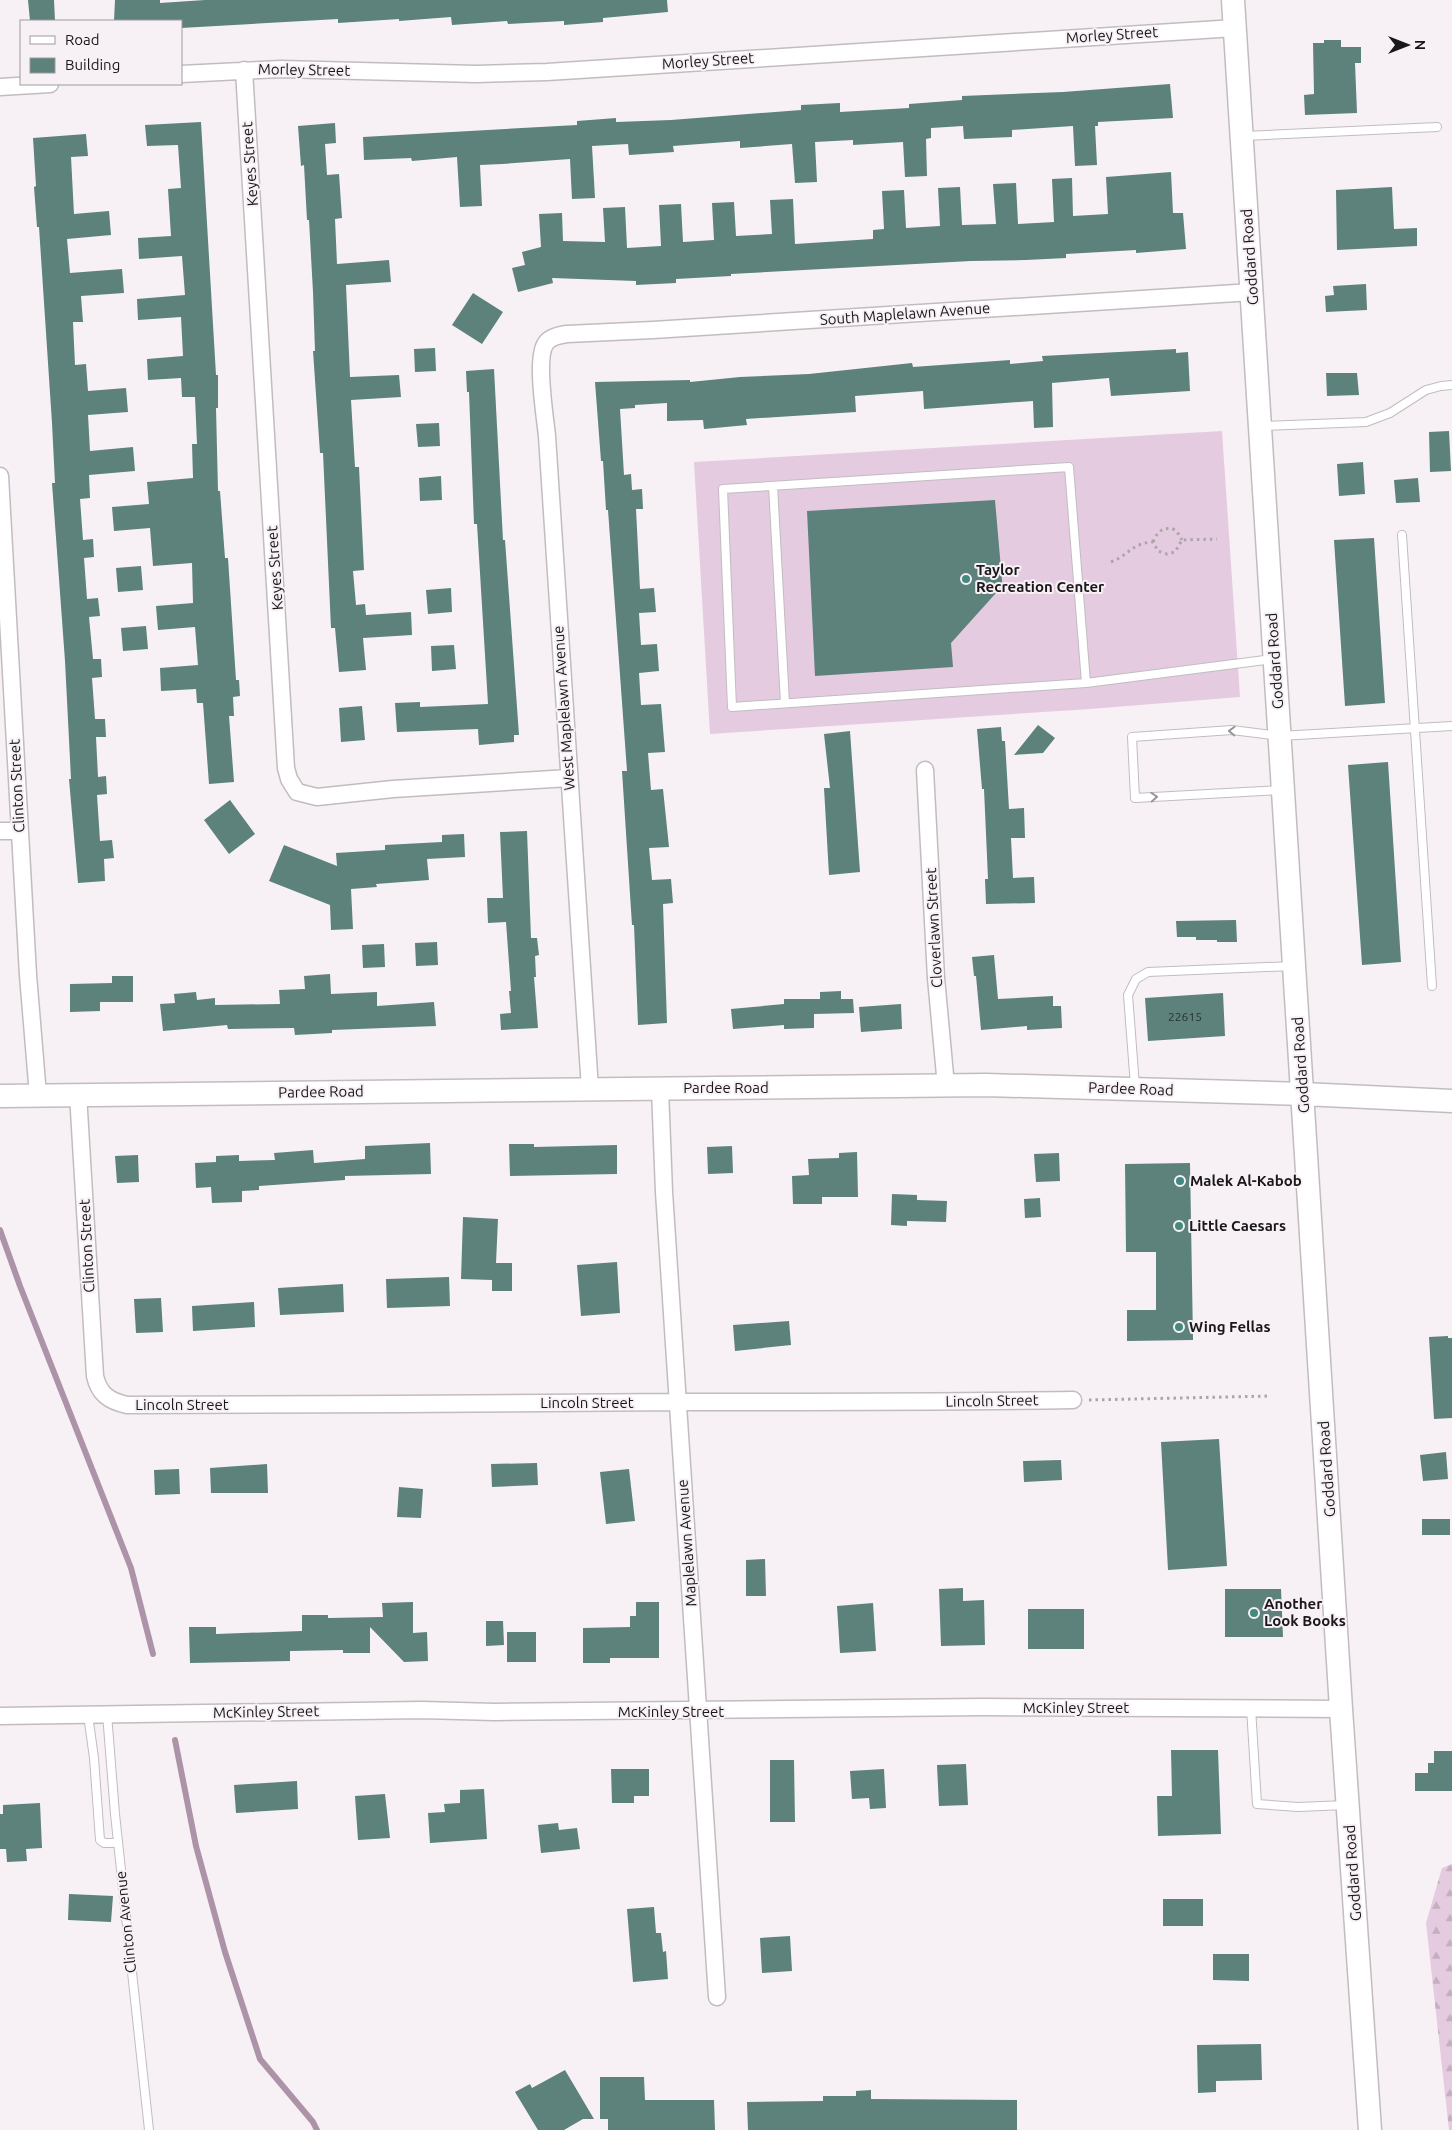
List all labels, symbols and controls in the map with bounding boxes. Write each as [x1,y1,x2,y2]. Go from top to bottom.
legend [20,20,182,85]
north arrow [1382,20,1432,70]
street label: Morley Street [1065,23,1159,46]
text: Road [65,31,100,48]
text: N [1412,40,1428,50]
street label: Morley Street [661,49,755,72]
text: Building [65,56,120,73]
street label: Morley Street [258,60,350,79]
street label: Keyes Street [238,121,261,207]
street label: Goddard Road [1238,208,1261,306]
street label: South Maplelawn Avenue [819,299,991,328]
street label: Keyes Street [263,525,286,611]
place label: Taylor Recreation Center [976,561,1105,595]
marker: Taylor Recreation Center [960,573,972,585]
street label: Goddard Road [1263,612,1286,710]
street label: West Maplelawn Avenue [549,625,578,791]
one-way arrow [1228,726,1236,736]
street label: Clinton Street [6,739,27,833]
one-way arrow [1150,791,1158,802]
street label: Cloverlawn Street [922,867,945,989]
house number: 22615 [1168,1010,1202,1023]
street label: Goddard Road [1289,1016,1312,1114]
street label: Pardee Road [683,1079,769,1096]
street label: Pardee Road [1088,1079,1174,1098]
street label: Pardee Road [278,1082,364,1101]
place label: Malek Al-Kabob [1190,1172,1302,1189]
marker: Malek Al-Kabob [1174,1175,1186,1187]
street label: Clinton Street [76,1199,97,1293]
place label: Little Caesars [1189,1217,1286,1234]
marker: Little Caesars [1173,1220,1185,1232]
place label: Wing Fellas [1189,1318,1271,1335]
marker: Wing Fellas [1173,1321,1185,1333]
street label: Lincoln Street [945,1391,1039,1410]
street label: Lincoln Street [540,1394,634,1411]
street label: Lincoln Street [135,1396,229,1413]
street label: Goddard Road [1315,1420,1338,1518]
street label: Maplelawn Avenue [674,1479,699,1607]
place label: Another Look Books [1264,1595,1346,1629]
marker: Another Look Books [1248,1607,1260,1619]
street label: McKinley Street [1023,1699,1129,1716]
street label: McKinley Street [213,1702,319,1721]
street label: McKinley Street [618,1703,724,1720]
street label: Goddard Road [1341,1824,1364,1922]
street label: Clinton Avenue [112,1870,139,1974]

